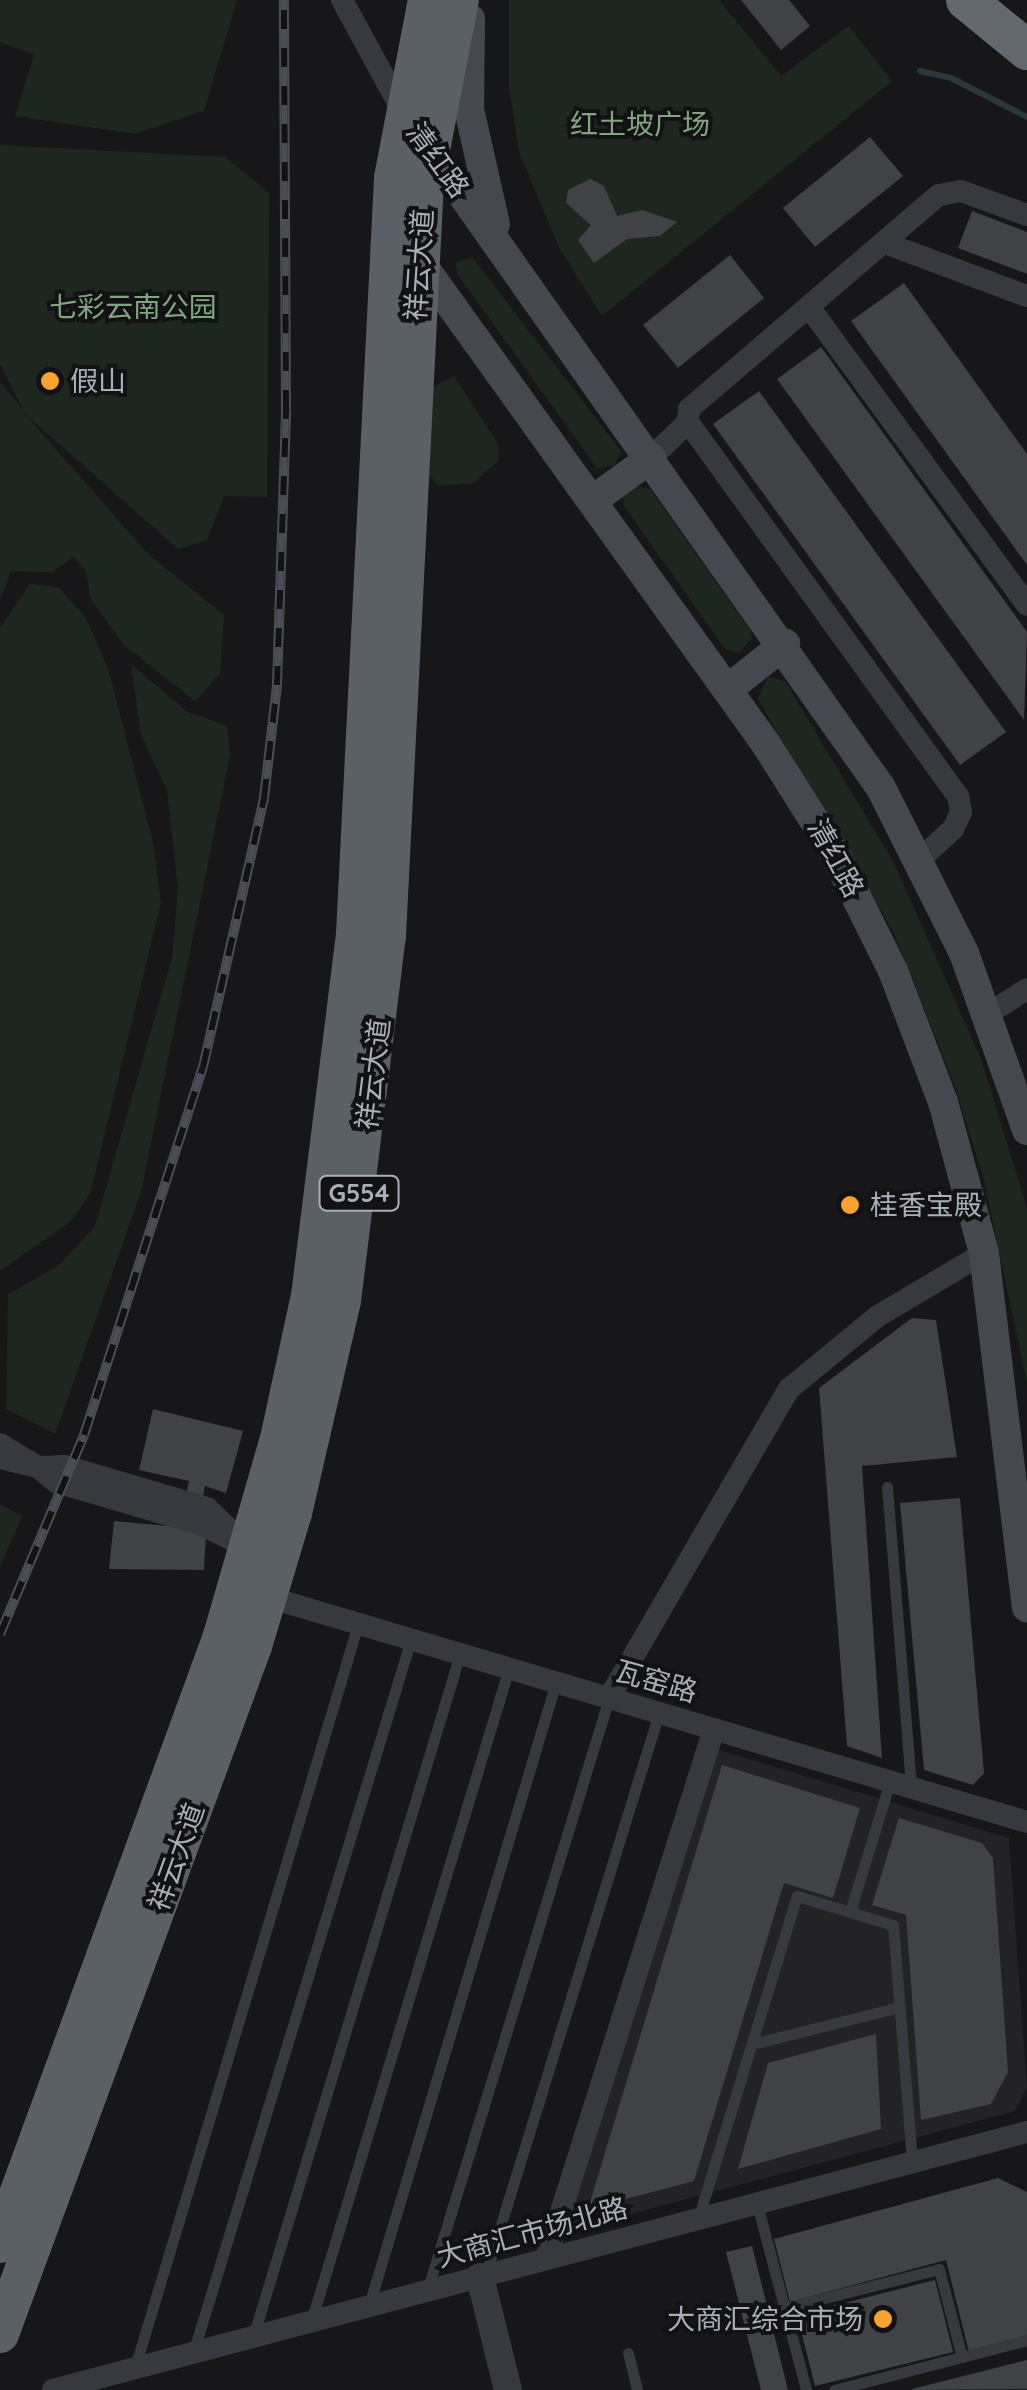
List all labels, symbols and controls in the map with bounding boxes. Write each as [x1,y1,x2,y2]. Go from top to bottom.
park label: 红土坡广场 [570,107,710,141]
street label: 清红路 [400,116,476,204]
street label: 祥云大道 [398,208,440,322]
park label: 七彩云南公园 [49,290,217,324]
place label: 假山 [70,364,126,398]
marker: 假山 [39,370,61,392]
street label: 清红路 [801,813,871,903]
street label: 祥云大道 [350,1016,396,1132]
road number: G554 [316,1173,402,1213]
place label: 桂香宝殿 [870,1188,982,1222]
marker: 桂香宝殿 [839,1194,861,1216]
street label: 瓦窑路 [611,1653,701,1709]
street label: 祥云大道 [141,1799,211,1915]
street label: 大商汇市场北路 [433,2190,631,2274]
place label: 大商汇综合市场 [667,2302,863,2336]
marker: 大商汇综合市场 [872,2308,894,2330]

